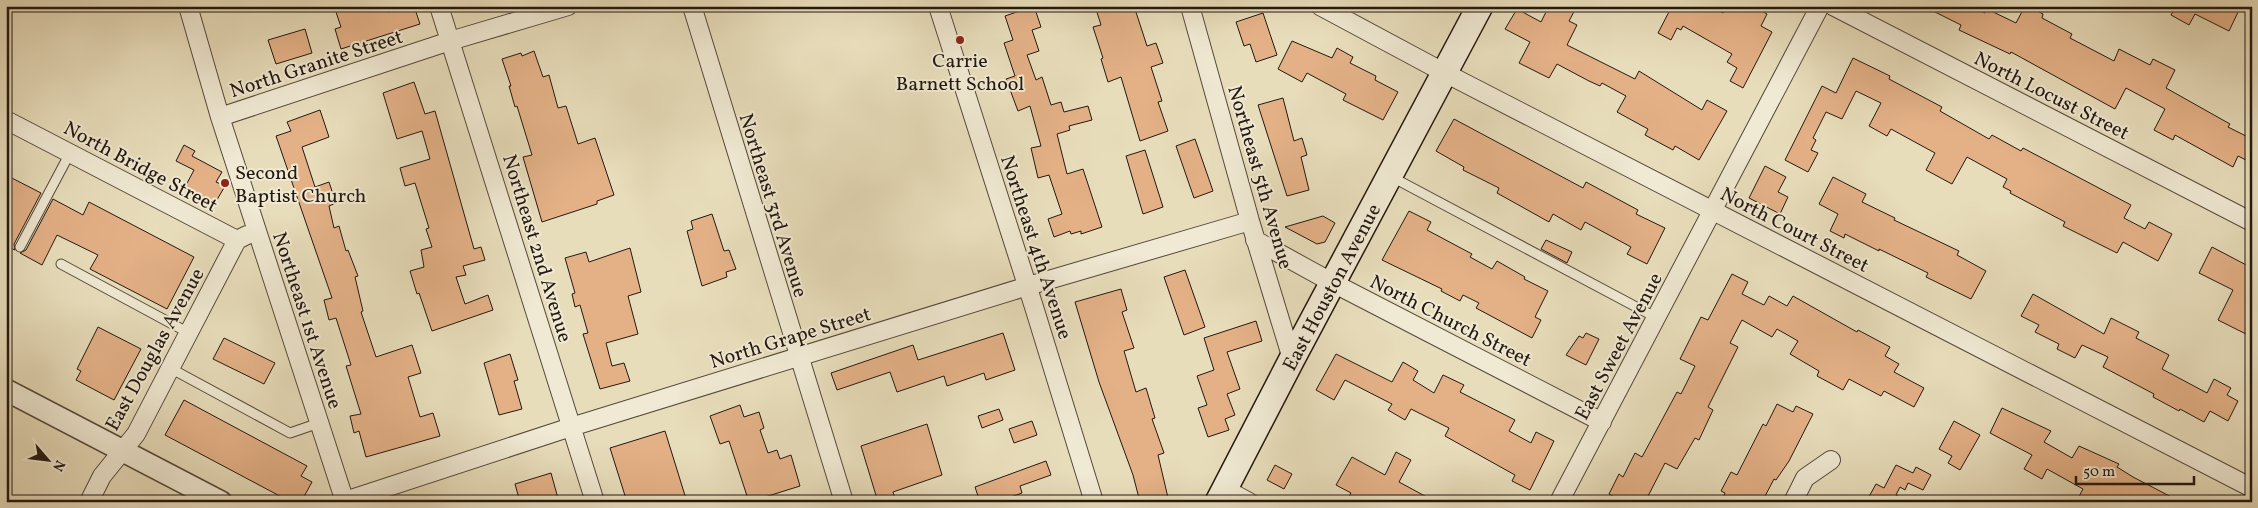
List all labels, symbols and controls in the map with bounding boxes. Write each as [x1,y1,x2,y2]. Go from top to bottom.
street label: North Granite Street [226,24,407,106]
marker: Carrie Barnett School [954,34,966,46]
street label: North Locust Street [1969,46,2134,148]
place label: Carrie Barnett School [896,48,1024,99]
street label: Northeast 5th Avenue [1219,82,1299,273]
street label: Northeast 3rd Avenue [731,110,813,301]
street label: North Bridge Street [58,115,222,220]
street label: Northeast 2nd Avenue [494,151,578,346]
street label: Northeast 4th Avenue [992,152,1078,343]
place label: Second Baptist Church [235,160,367,211]
marker: Second Baptist Church [219,177,231,189]
street label: North Court Street [1715,181,1873,280]
street label: East Houston Avenue [1277,199,1389,377]
street label: Northeast 1st Avenue [264,229,348,413]
street label: East Douglas Avenue [99,263,212,436]
street label: East Sweet Avenue [1569,268,1670,426]
street label: North Church Street [1364,269,1536,375]
street label: North Grape Street [707,301,875,377]
north arrow [22,436,72,486]
scale bar [2076,453,2193,485]
text: N [47,456,69,474]
text: 50 m [2083,462,2115,483]

